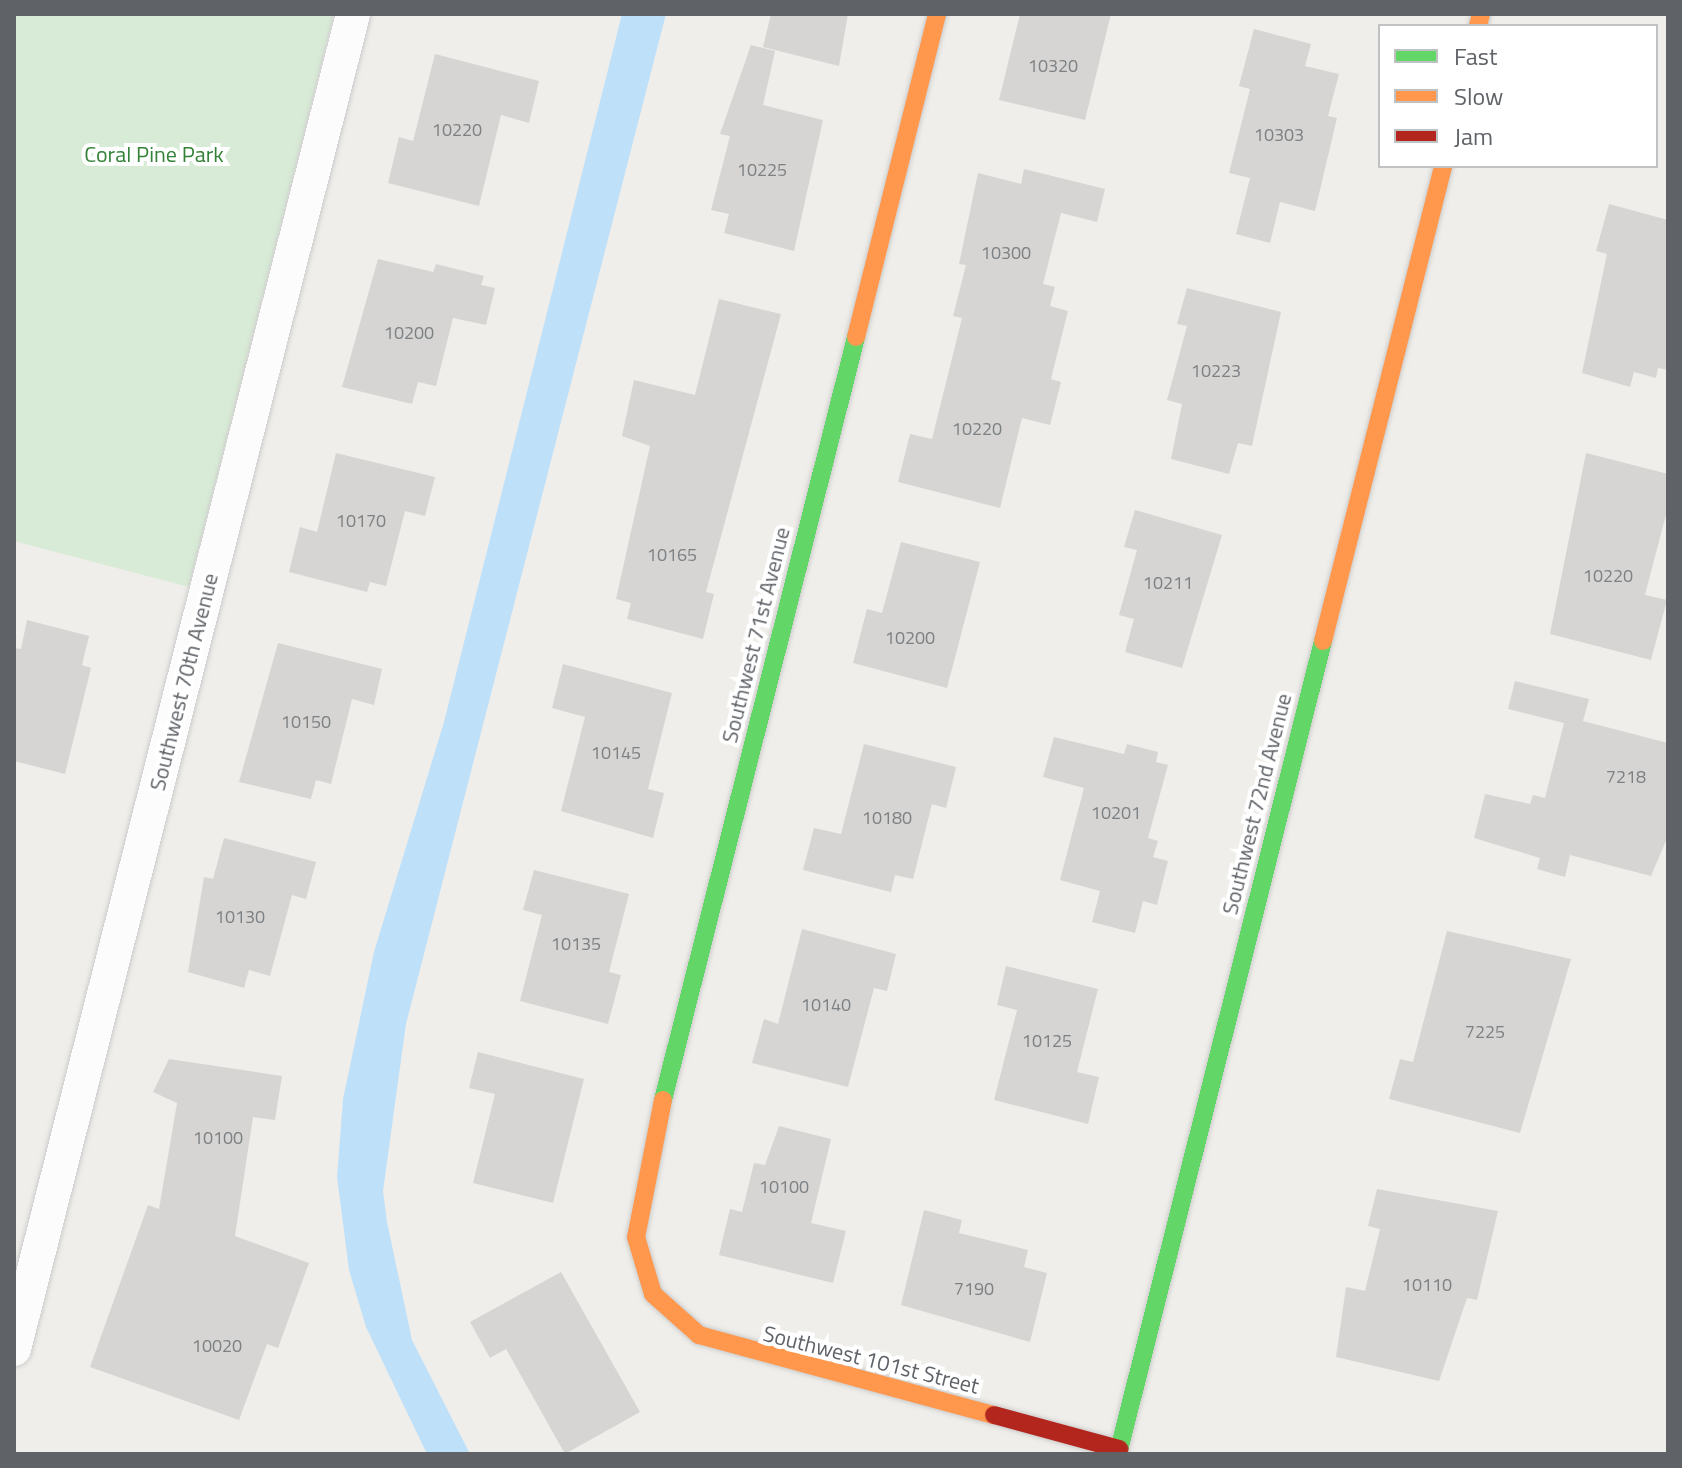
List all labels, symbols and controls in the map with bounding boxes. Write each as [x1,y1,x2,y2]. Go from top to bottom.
legend [1378,24,1658,168]
text: Fast [1454,38,1497,74]
house number: 10320 [1028,55,1078,77]
text: Slow [1454,78,1503,114]
text: Jam [1454,118,1493,154]
house number: 10220 [432,119,482,141]
house number: 10303 [1254,124,1304,146]
park label: Coral Pine Park [84,142,224,168]
house number: 10225 [737,159,787,181]
house number: 10300 [981,242,1031,264]
house number: 10200 [384,322,434,344]
house number: 10223 [1191,360,1241,382]
house number: 10220 [952,418,1002,440]
house number: 10170 [336,510,386,532]
street label: Southwest 71st Avenue [716,524,796,746]
house number: 10165 [647,544,697,566]
house number: 10220 [1583,565,1633,587]
street label: Southwest 70th Avenue [144,571,224,793]
house number: 10211 [1143,572,1193,594]
house number: 10200 [885,627,935,649]
street label: Southwest 72nd Avenue [1217,691,1297,917]
house number: 10150 [281,711,331,733]
house number: 10145 [591,742,641,764]
house number: 7218 [1606,766,1646,788]
house number: 10201 [1091,802,1141,824]
house number: 10180 [862,807,912,829]
house number: 10130 [215,906,265,928]
house number: 10135 [551,933,601,955]
house number: 10140 [801,994,851,1016]
house number: 7225 [1465,1021,1505,1043]
house number: 10125 [1022,1030,1072,1052]
house number: 10100 [193,1127,243,1149]
house number: 10100 [759,1176,809,1198]
house number: 10110 [1402,1274,1452,1296]
house number: 7190 [954,1278,994,1300]
street label: Southwest 101st Street [760,1320,982,1400]
house number: 10020 [192,1335,242,1357]

